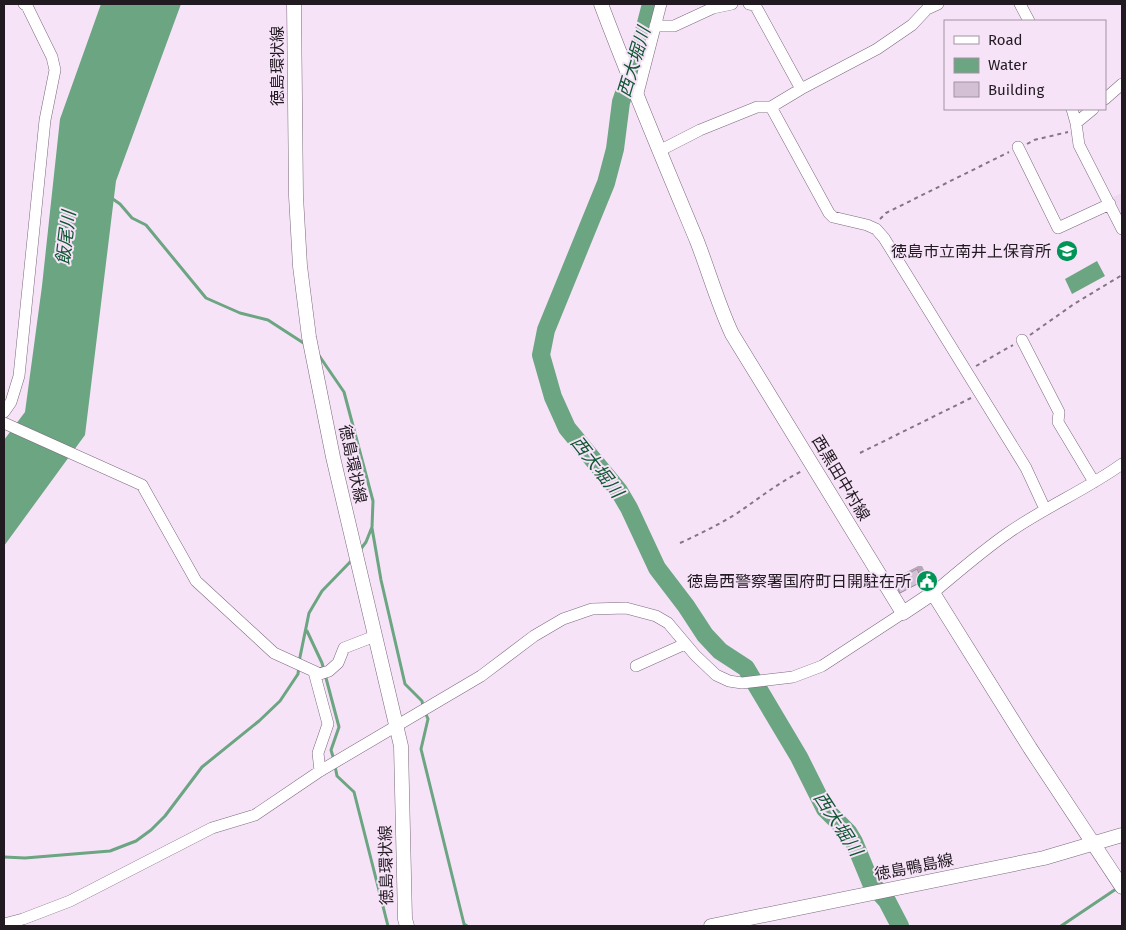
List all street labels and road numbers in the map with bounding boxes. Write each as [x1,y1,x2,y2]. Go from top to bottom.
street label: 徳島環状線 [268,26,287,106]
street label: 徳島環状線 [335,423,371,505]
street label: 西黒田中村線 [808,432,874,524]
street label: 徳島環状線 [376,825,396,905]
street label: 徳島鴨島線 [873,850,955,884]

